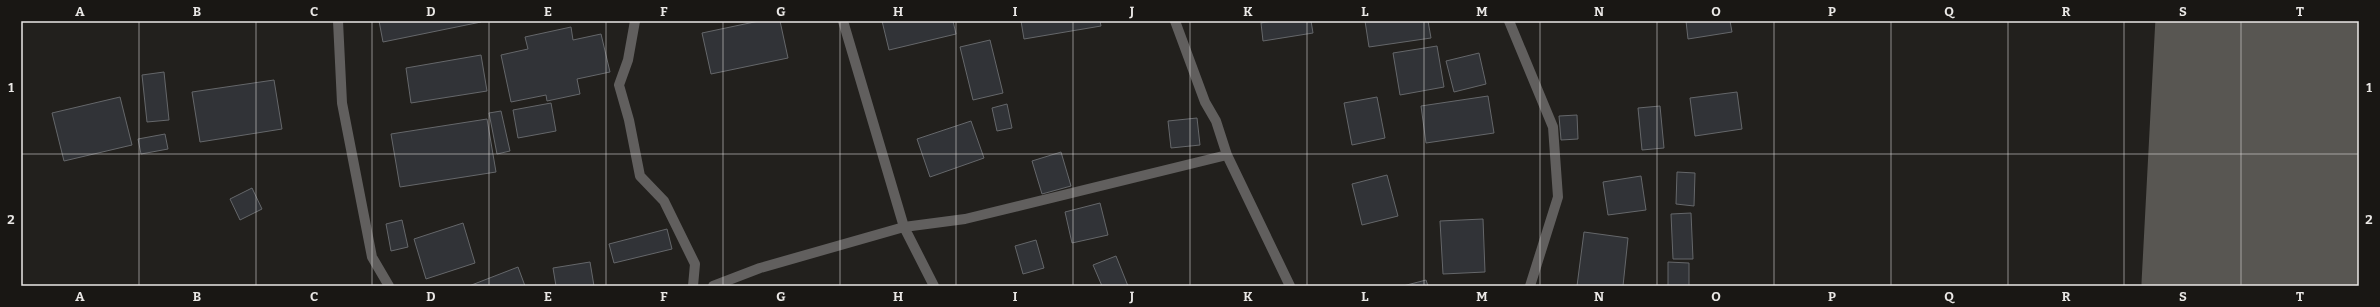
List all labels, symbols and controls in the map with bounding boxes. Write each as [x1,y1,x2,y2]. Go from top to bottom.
text: A [75,4,85,19]
text: B [193,4,201,19]
text: C [310,4,318,19]
text: D [426,4,436,19]
text: E [544,4,552,19]
text: F [660,4,668,19]
text: G [776,4,786,19]
text: H [893,4,903,19]
text: I [1013,4,1018,19]
text: J [1129,4,1135,19]
text: K [1243,4,1253,19]
text: L [1361,4,1369,19]
text: M [1476,4,1488,19]
text: N [1594,4,1604,19]
text: O [1711,4,1721,19]
text: P [1828,4,1836,19]
text: Q [1944,4,1955,19]
text: R [2062,4,2071,19]
text: S [2179,4,2187,19]
text: T [2296,4,2304,19]
text: 1 [8,80,14,95]
text: 1 [2366,80,2372,95]
text: 2 [7,212,15,227]
text: 2 [2365,212,2373,227]
text: A [75,289,85,304]
text: B [193,289,201,304]
text: C [310,289,318,304]
text: D [426,289,436,304]
text: E [544,289,552,304]
text: F [660,289,668,304]
text: G [776,289,786,304]
text: H [893,289,903,304]
text: I [1013,289,1018,304]
text: J [1129,289,1135,304]
text: K [1243,289,1253,304]
text: L [1361,289,1369,304]
text: M [1476,289,1488,304]
text: N [1594,289,1604,304]
text: O [1711,289,1721,304]
text: P [1828,289,1836,304]
text: Q [1944,289,1955,304]
text: R [2062,289,2071,304]
text: S [2179,289,2187,304]
text: T [2296,289,2304,304]

